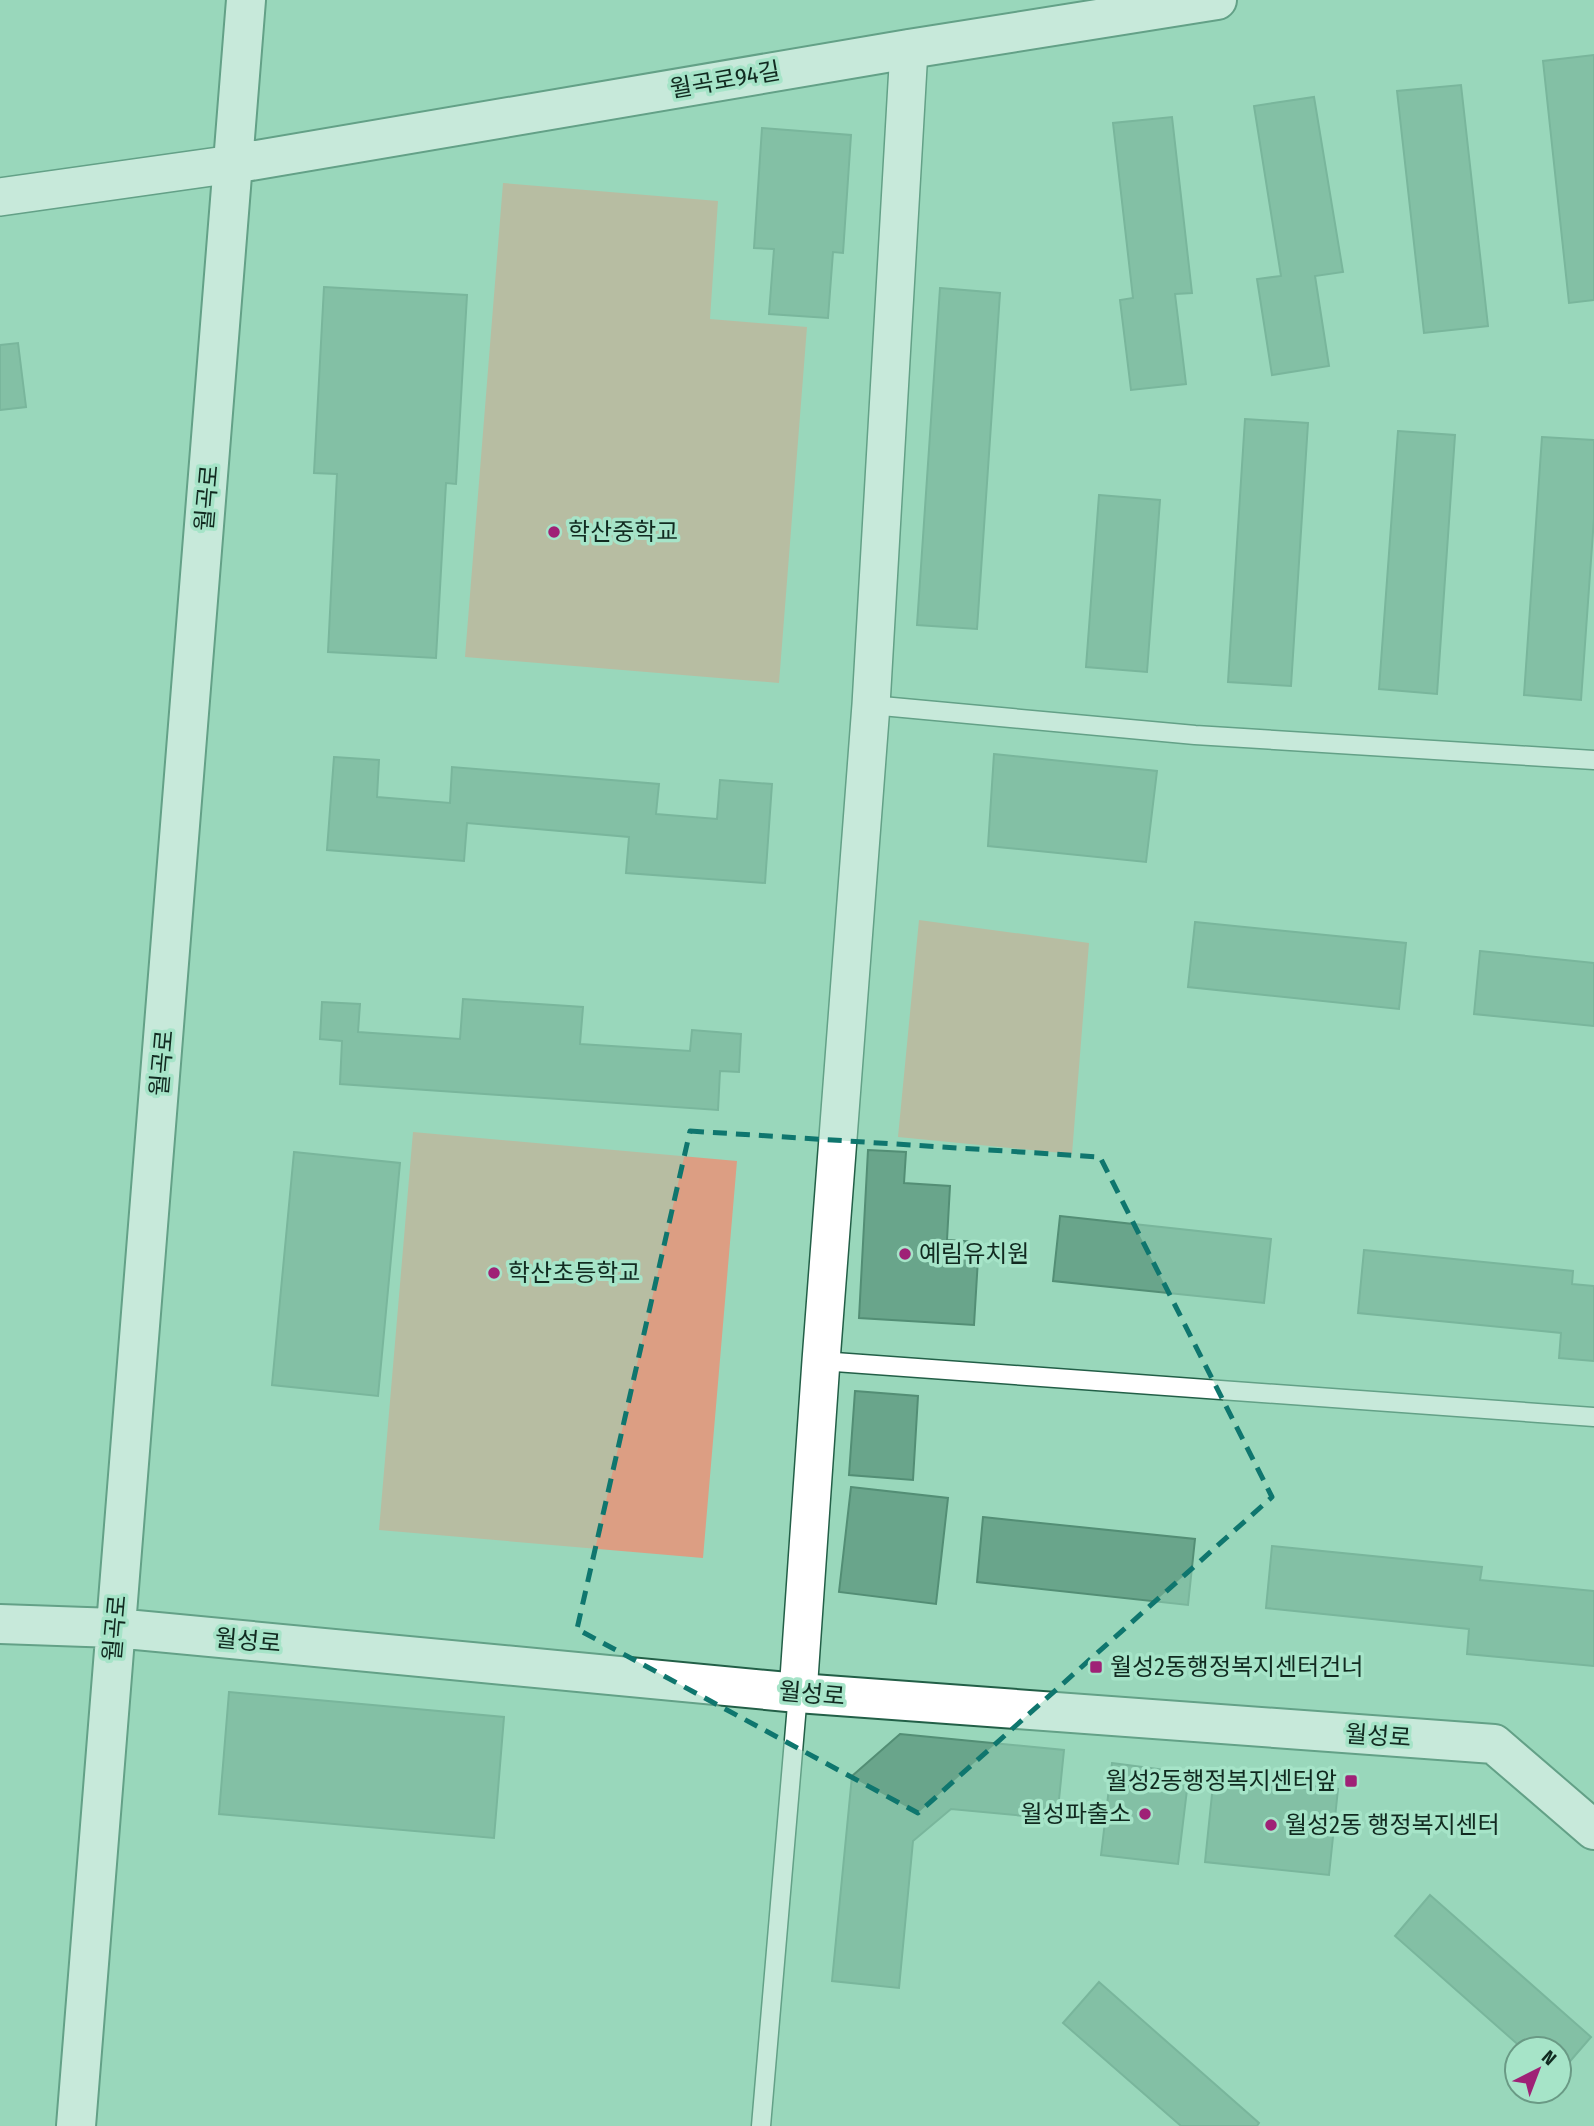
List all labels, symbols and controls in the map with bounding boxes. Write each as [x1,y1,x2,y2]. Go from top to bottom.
street label: 월곡로94길 [668,57,782,103]
street label: 월곡로 [190,464,224,532]
place label: 학산중학교 [568,518,678,546]
marker: 학산중학교 [546,524,562,540]
street label: 월곡로 [145,1029,179,1097]
place label: 예림유치원 [919,1240,1029,1268]
marker: 예림유치원 [897,1246,913,1262]
place label: 학산초등학교 [508,1259,640,1287]
marker: 학산초등학교 [486,1265,502,1281]
street label: 월곡로 [98,1594,132,1662]
street label: 월성로 [214,1624,282,1658]
place label: 월성2동행정복지센터건너 [1110,1653,1363,1681]
marker: 월성2동행정복지센터건너 [1088,1659,1104,1675]
street label: 월성로 [778,1677,846,1711]
street label: 월성로 [1344,1720,1412,1752]
place label: 월성2동행정복지센터앞 [1106,1767,1337,1795]
marker: 월성2동행정복지센터앞 [1343,1773,1359,1789]
place label: 월성파출소 [1021,1800,1131,1828]
marker: 월성파출소 [1137,1806,1153,1822]
place label: 월성2동 행정복지센터 [1285,1811,1500,1839]
marker: 월성2동 행정복지센터 [1263,1817,1279,1833]
north arrow [1503,2035,1573,2105]
text: N [1537,2045,1561,2070]

